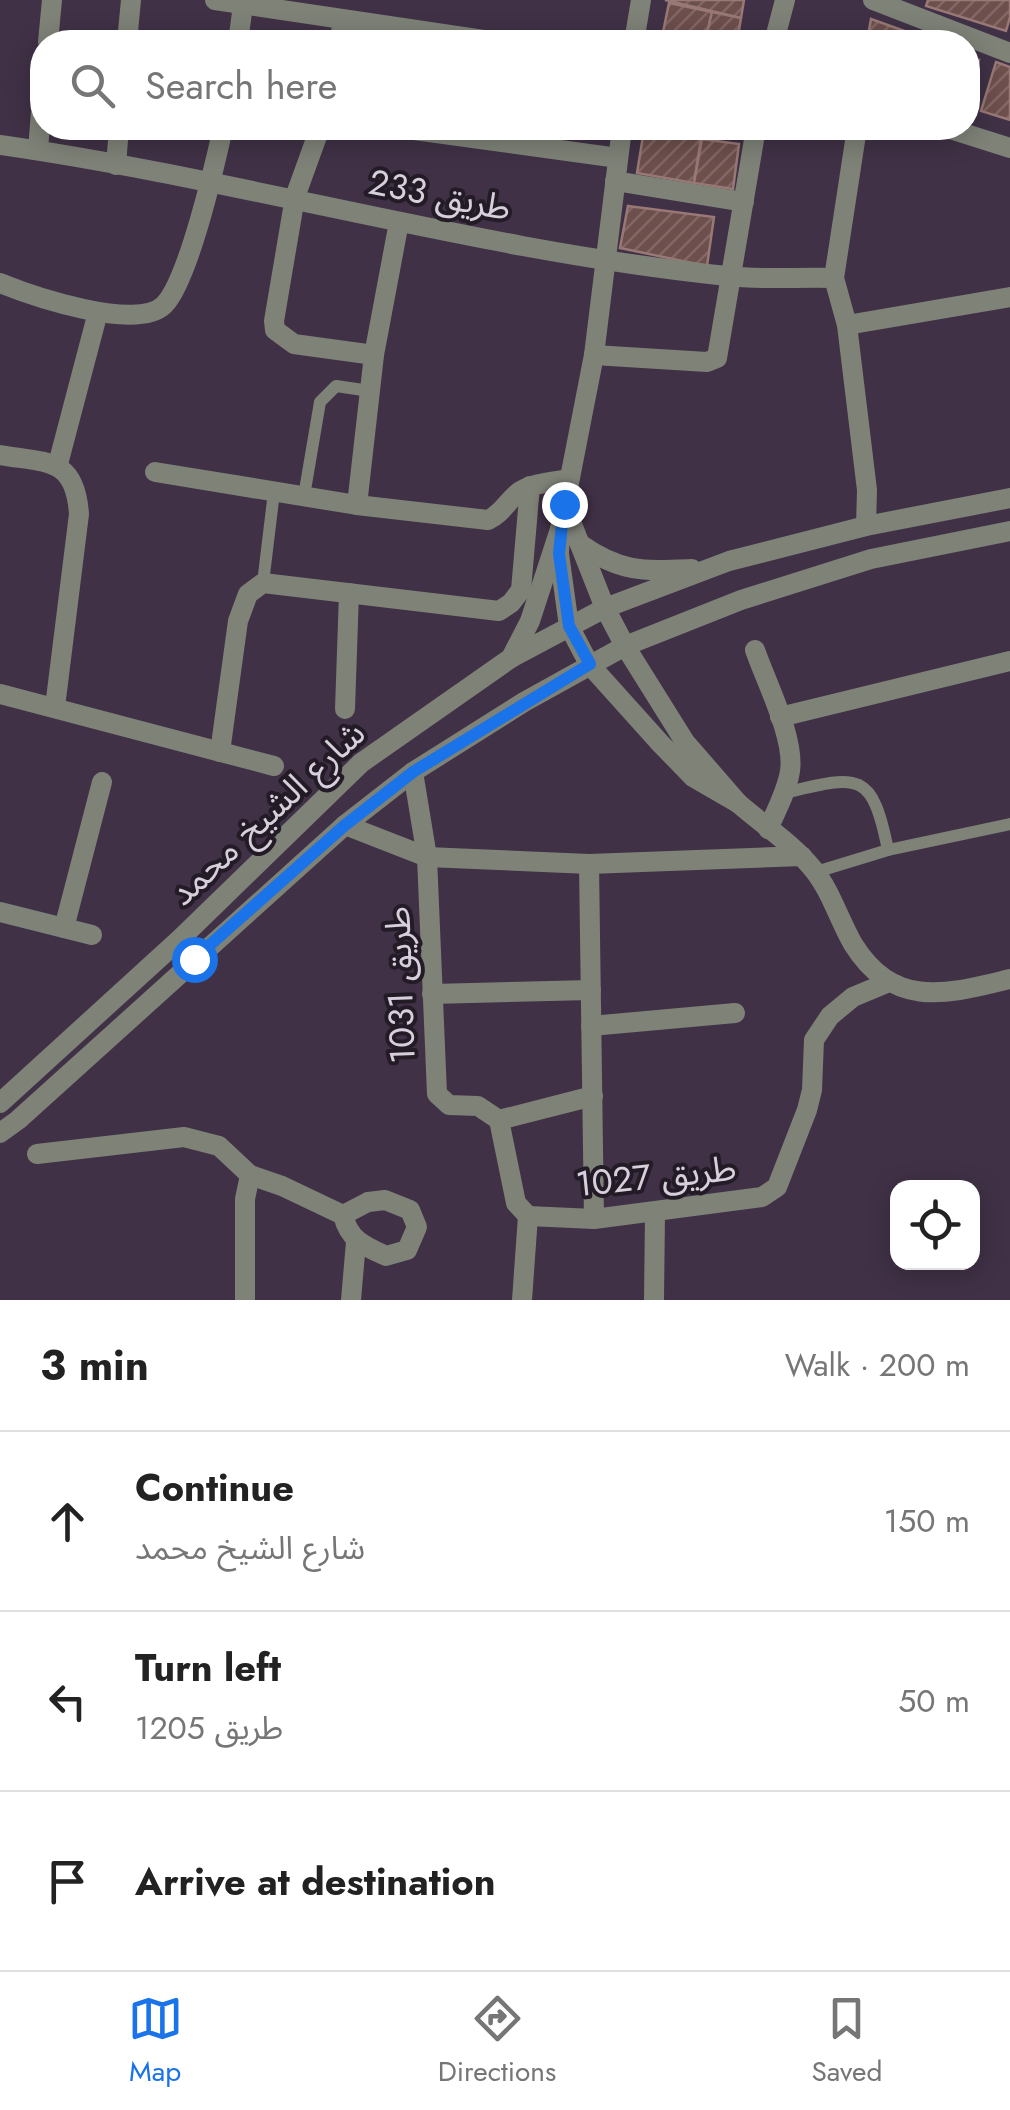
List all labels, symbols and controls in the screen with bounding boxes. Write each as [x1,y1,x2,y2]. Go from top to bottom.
search box [30,30,980,140]
icon: search [65,58,120,113]
text: Search here [145,58,337,113]
street label: طريق 233 [365,157,515,233]
route end [542,482,588,528]
street label: شارع الشيخ محمد [158,709,377,918]
street label: طريق 1031 [372,905,428,1065]
route start [172,937,218,983]
street label: طريق 1027 [573,1143,739,1209]
map controls [890,1180,980,1270]
button: locate [890,1180,980,1270]
text: 3 min [40,1335,149,1396]
text: Walk · 200 m [785,1342,970,1388]
text: Continue [135,1460,294,1515]
icon: ahead [40,1494,95,1549]
text: 150 m [884,1498,970,1544]
text: شارع الشيخ محمد [135,1525,365,1571]
text: Turn left [135,1640,281,1695]
icon: left [40,1674,95,1729]
text: 50 m [898,1678,970,1724]
text: طريق 1205 [135,1705,283,1751]
icon: arrive [40,1854,95,1909]
text: Arrive at destination [135,1854,496,1909]
tab: Map [128,1991,183,2092]
tab: Directions [438,1991,556,2092]
tab: Saved [811,1991,882,2092]

